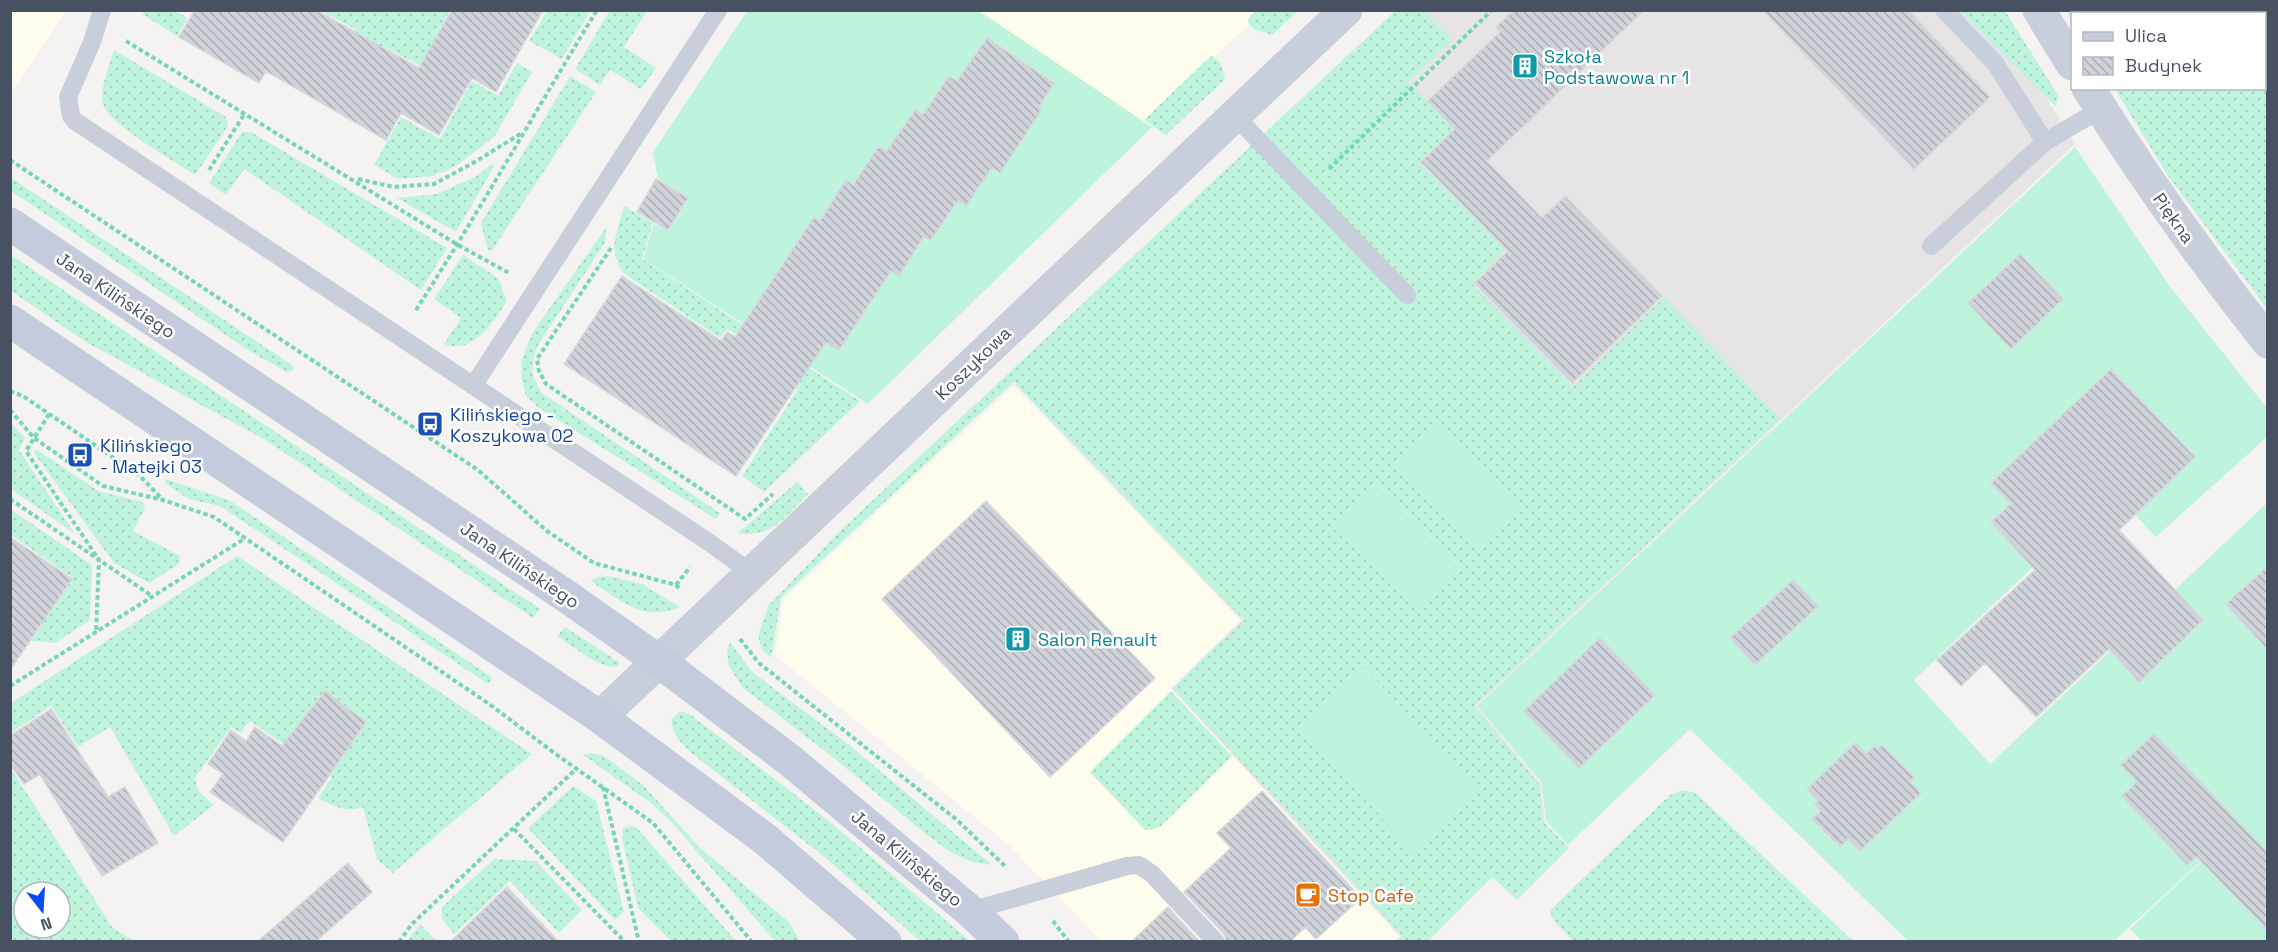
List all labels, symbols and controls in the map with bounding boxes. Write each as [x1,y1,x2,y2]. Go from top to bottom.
legend [2071,12,2266,90]
text: Ulica [2125,24,2167,47]
place label: Szkoła Podstawowa nr 1 [1544,45,1689,89]
building icon: Szkoła Podstawowa nr 1 [1510,51,1540,81]
text: Budynek [2125,54,2202,77]
street label: Piękna [2148,188,2200,248]
street label: Jana Kilińskiego [52,247,180,343]
street label: Koszykowa [930,321,1016,405]
place label: Kilińskiego - Koszykowa 02 [450,403,573,447]
bus stop icon: Kilińskiego - Koszykowa 02 [415,409,445,439]
place label: Kilińskiego - Matejki 03 [100,434,202,478]
bus stop icon: Kilińskiego - Matejki 03 [65,440,95,470]
street label: Jana Kilińskiego [456,517,584,613]
building icon: Salon Renault [1003,624,1033,654]
place label: Salon Renault [1038,628,1157,651]
street label: Jana Kilińskiego [846,805,968,911]
north arrow [12,880,72,940]
cafe icon: Stop Cafe [1293,880,1323,910]
place label: Stop Cafe [1328,884,1414,907]
text: N [38,912,54,935]

